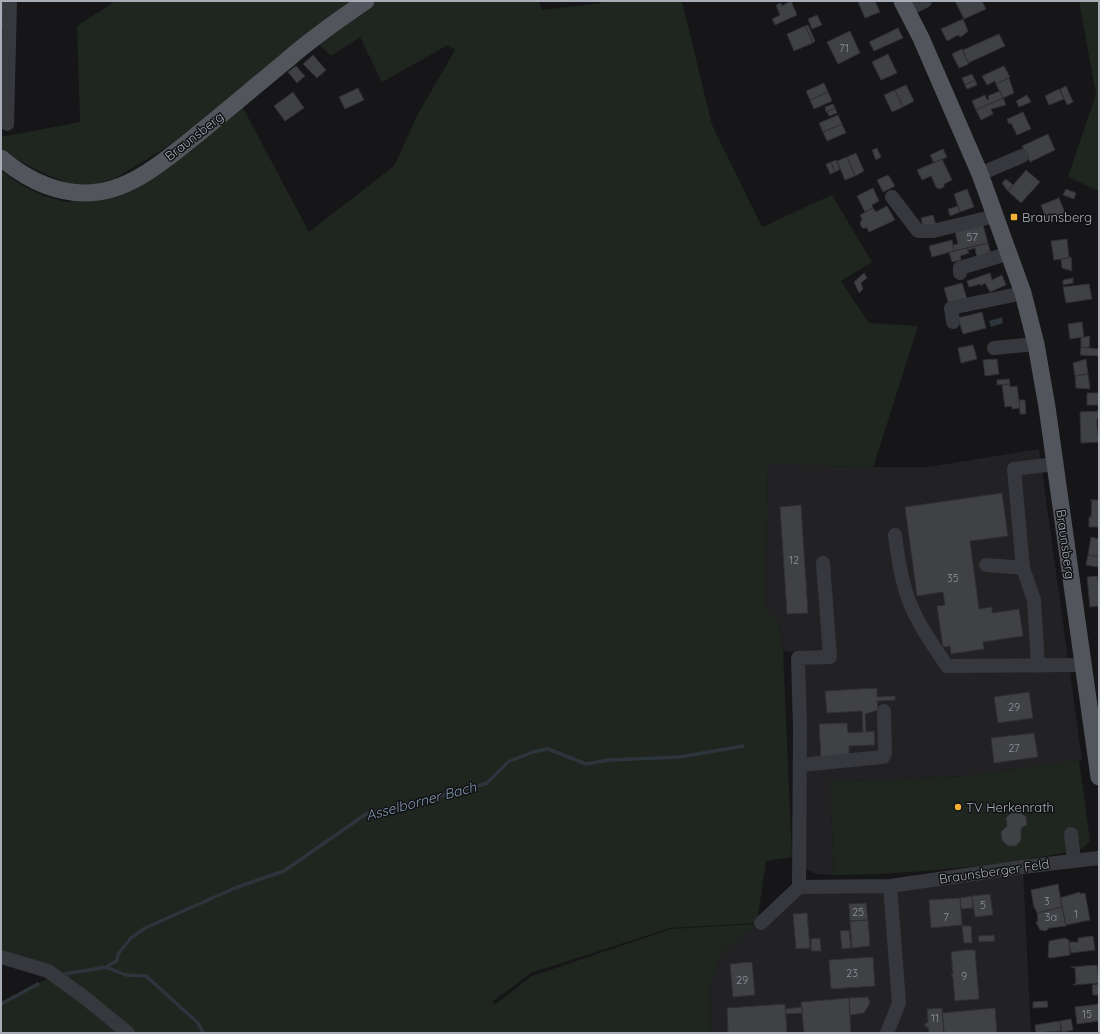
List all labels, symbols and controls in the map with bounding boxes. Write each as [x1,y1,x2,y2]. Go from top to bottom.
house number: 71 [839,41,849,55]
street label: Braunsberg [161,108,227,164]
place label: Braunsberg [1022,209,1092,225]
marker: Braunsberg [1009,212,1019,222]
house number: 57 [966,230,978,244]
street label: Braunsberg [1053,508,1079,580]
house number: 12 [789,553,799,567]
house number: 35 [947,571,959,585]
house number: 29 [1008,700,1020,714]
house number: 27 [1008,741,1020,755]
water label: Asselborner Bach [364,777,479,824]
place label: TV Herkenrath [966,799,1054,815]
marker: TV Herkenrath [953,802,963,812]
street label: Braunsberger Feld [938,855,1050,887]
house number: 3 [1044,894,1050,908]
house number: 5 [980,898,986,912]
house number: 25 [852,905,864,919]
house number: 1 [1074,907,1078,921]
house number: 7 [943,910,949,924]
house number: 3a [1045,910,1057,924]
house number: 23 [846,966,858,980]
house number: 9 [961,969,967,983]
house number: 29 [736,973,748,987]
house number: 15 [1082,1007,1092,1021]
house number: 11 [931,1011,939,1025]

